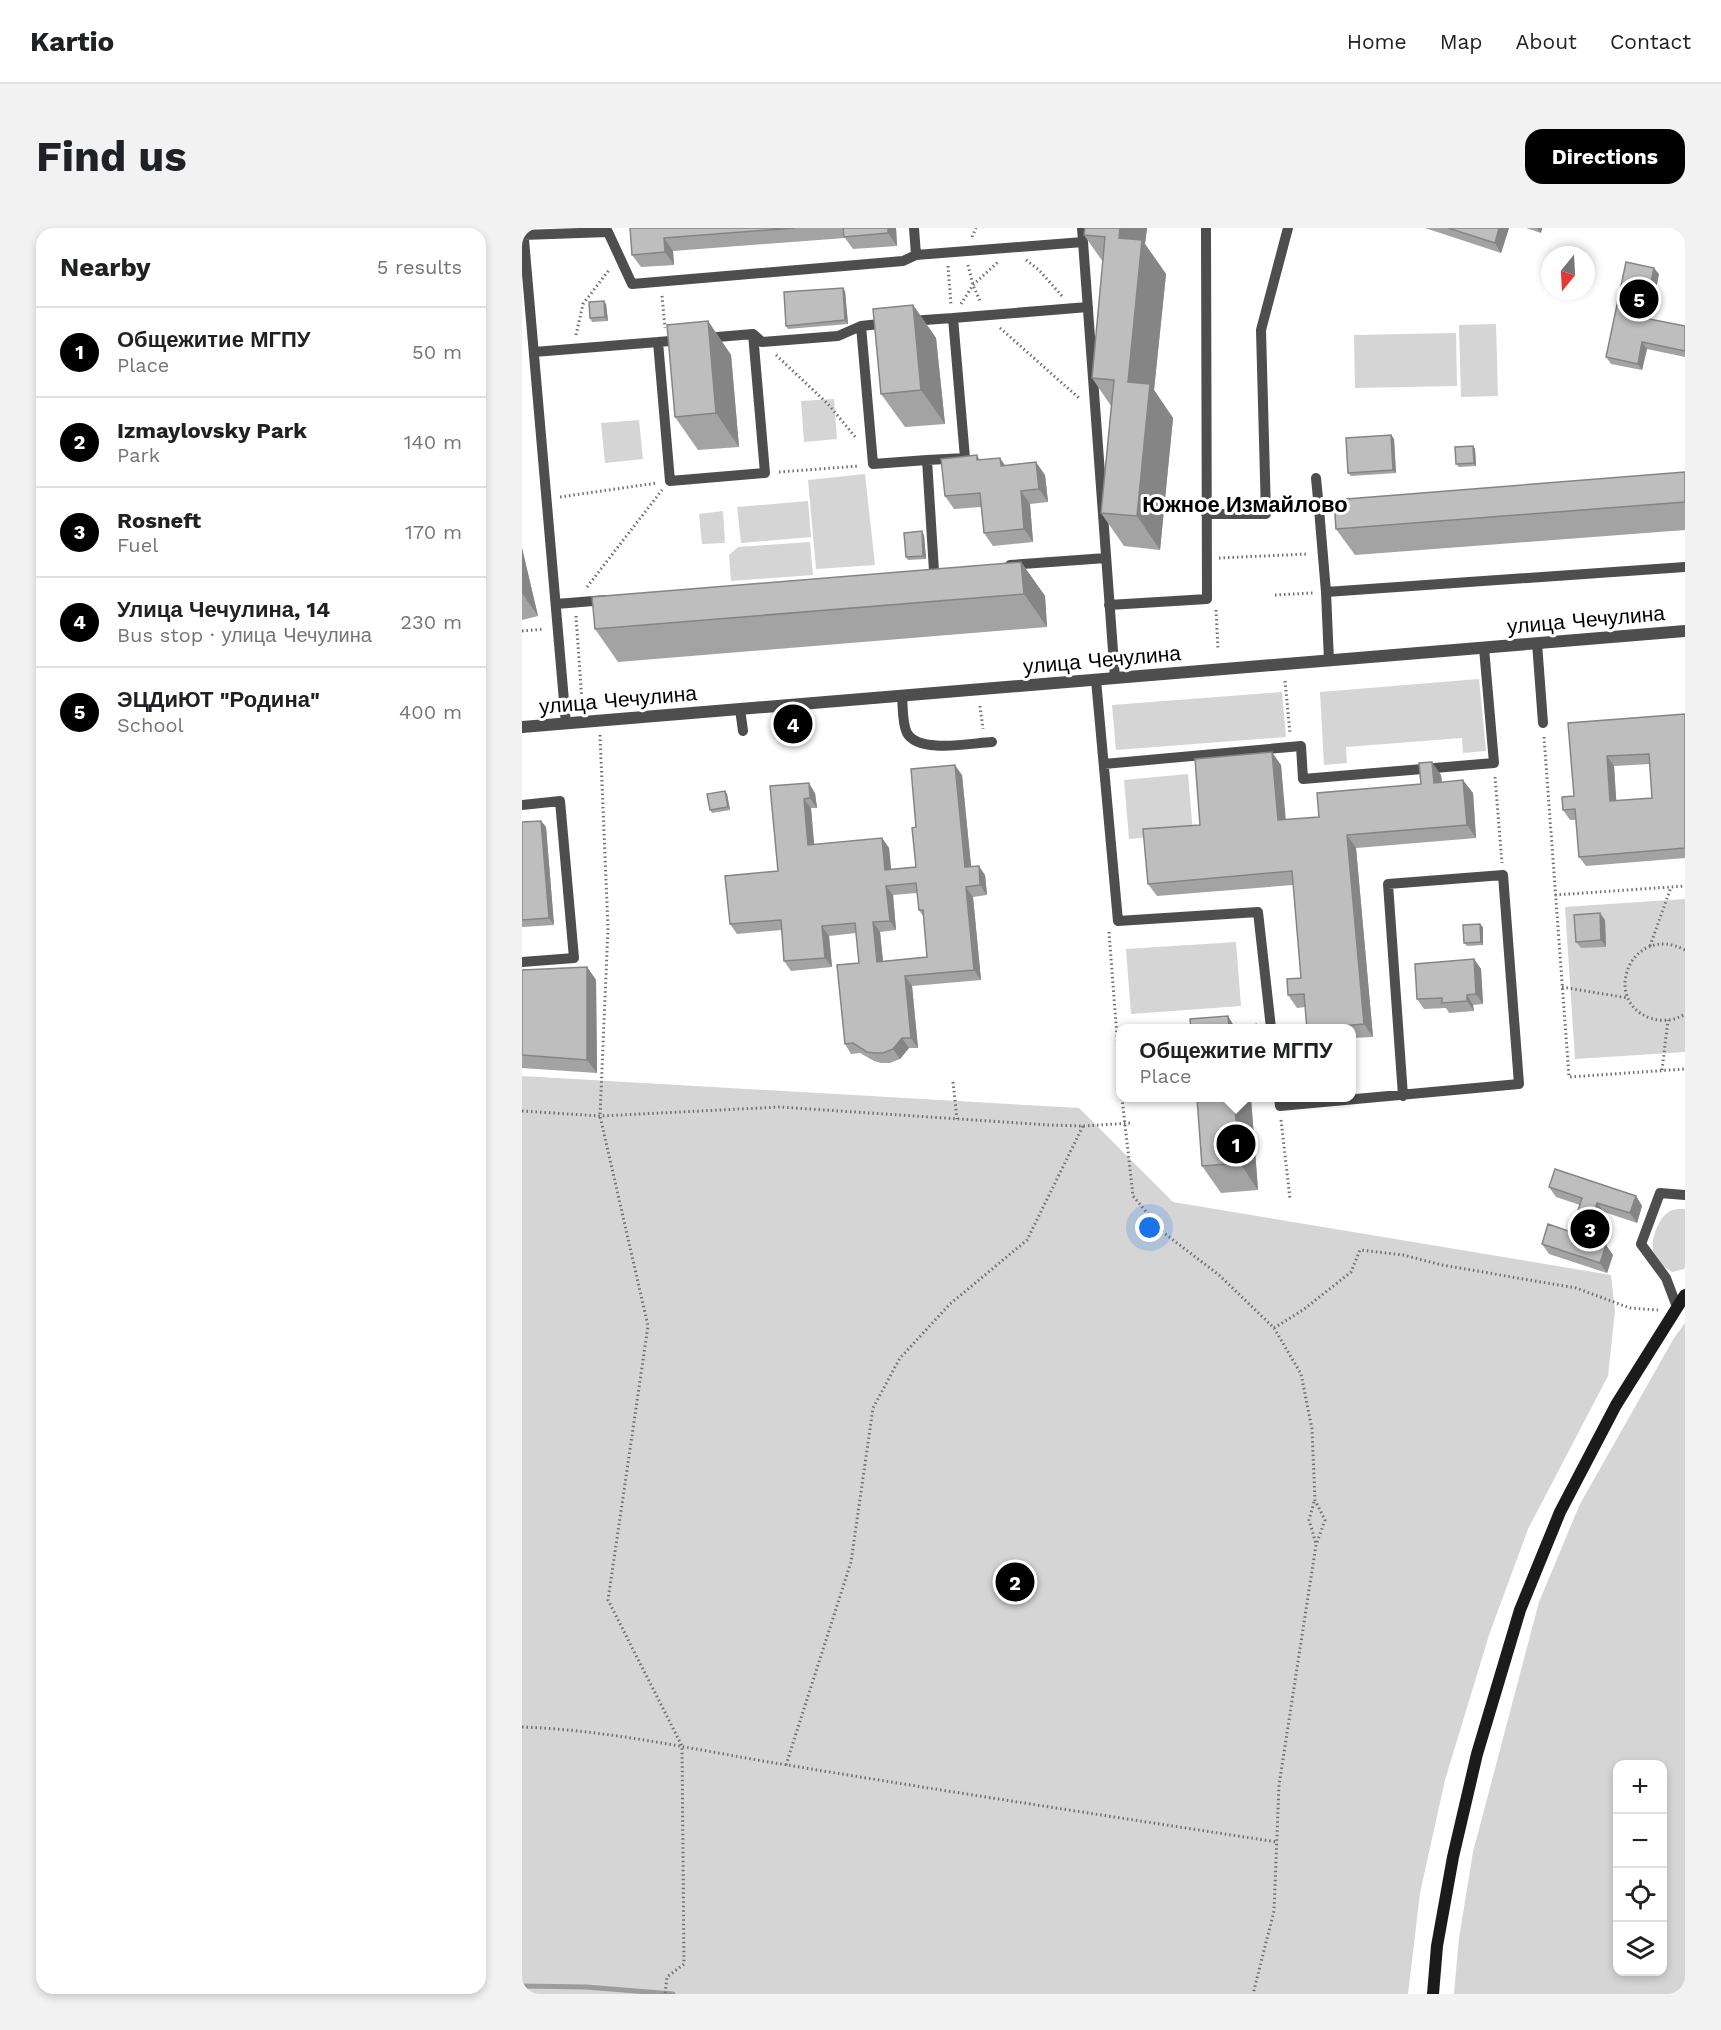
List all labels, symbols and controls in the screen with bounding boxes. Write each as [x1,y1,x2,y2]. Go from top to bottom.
text: Kartio [30,25,114,58]
text: Home [1347,29,1407,54]
text: Map [1440,29,1483,54]
text: About [1516,29,1577,54]
text: Contact [1610,29,1691,54]
button: Directions [1525,129,1685,184]
text: Find us [36,132,187,181]
north arrow [1541,246,1595,300]
text: Nearby [60,252,151,282]
text: 5 results [377,255,462,279]
pin: 5 [1620,276,1658,322]
text: Общежитие МГПУ [117,327,310,352]
text: 1 [75,340,84,364]
text: 50 m [412,340,462,364]
text: Place [117,353,169,377]
text: Izmaylovsky Park [117,418,307,443]
text: 2 [74,430,85,454]
text: 140 m [404,430,462,454]
text: Park [117,443,160,467]
district label: Южное Измайлово [1142,492,1348,517]
text: Rosneft [117,508,201,533]
text: 3 [74,520,85,544]
text: 170 m [405,520,462,544]
text: Fuel [117,533,158,557]
text: Улица Чечулина, 14 [117,597,330,622]
street label: улица Чечулина [1506,600,1666,639]
text: 4 [73,610,86,634]
text: 230 m [400,610,462,634]
text: Bus stop · улица Чечулина [117,623,372,647]
street label: улица Чечулина [1022,640,1182,679]
street label: улица Чечулина [538,680,698,719]
text: ЭЦДиЮТ "Родина" [117,687,320,712]
text: 5 [74,700,85,724]
text: 400 m [399,700,462,724]
pin: 4 [774,702,812,746]
text: School [117,713,184,737]
popup [1116,1024,1356,1102]
text: Общежитие МГПУ [1139,1038,1333,1063]
text: Place [1139,1064,1192,1088]
pin: 1 [1216,1122,1256,1166]
pin: 3 [1570,1206,1610,1252]
your location [1135,1213,1164,1242]
pin: 2 [996,1560,1034,1604]
map controls [1613,1760,1667,1976]
button: + [1613,1760,1667,1814]
button: − [1613,1814,1667,1868]
button: locate [1613,1868,1667,1922]
button: layers [1613,1922,1667,1976]

